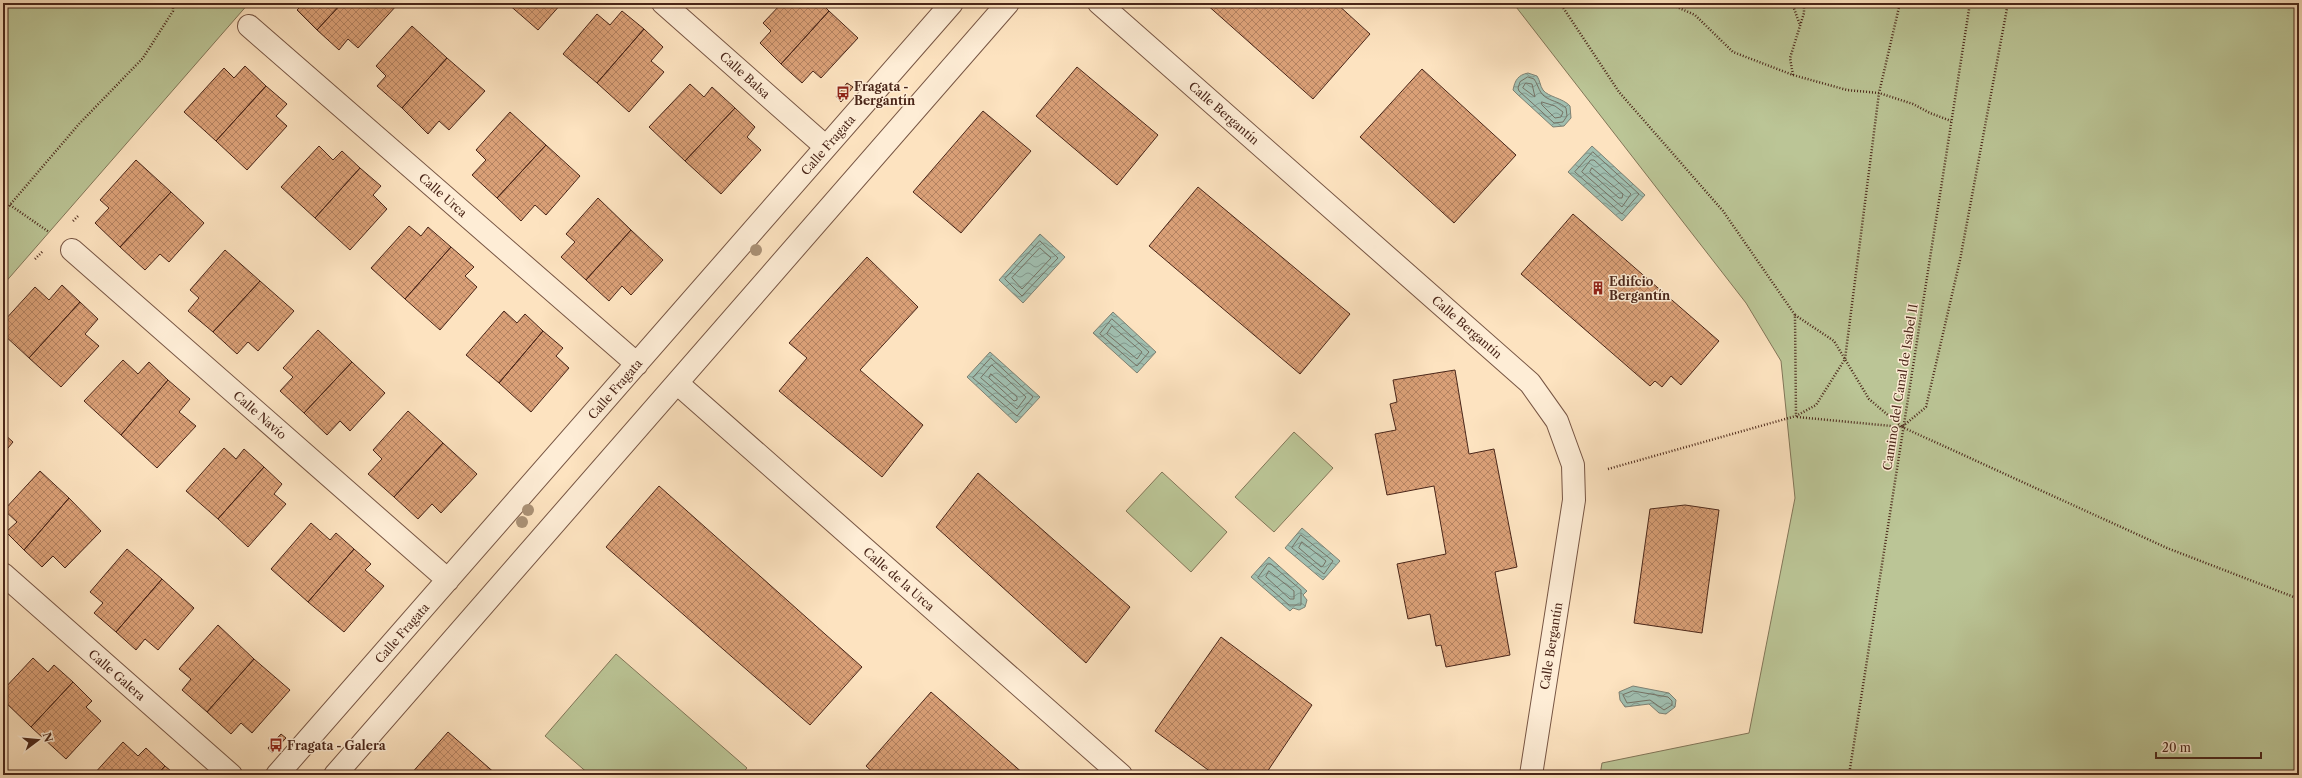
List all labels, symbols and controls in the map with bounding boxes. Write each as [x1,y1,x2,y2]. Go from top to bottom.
street label: Calle Balsa [717,49,774,102]
street label: Calle Bergantín [1186,78,1263,148]
place label: Fragata - Bergantín [854,79,916,108]
bus stop icon: Fragata - Bergantín [835,85,851,101]
street label: Calle Fragata [798,111,859,178]
street label: Calle Urca [416,170,471,220]
place label: Edifcio Bergantín [1609,274,1671,303]
building icon: Edifcio Bergantín [1590,280,1606,296]
street label: Calle Bergantín [1429,292,1506,362]
street label: Camino del Canal de Isabel II [1879,303,1921,471]
street label: Calle Fragata [585,355,646,422]
street label: Calle Navío [230,388,290,442]
street label: Calle de la Urca [860,544,938,614]
street label: Calle Fragata [372,599,433,666]
street label: Calle Bergantín [1537,601,1565,691]
street label: Calle Galera [86,646,149,704]
north arrow [18,720,58,760]
text: N [40,731,56,744]
scale bar [2156,734,2261,760]
bus stop icon: Fragata - Galera [268,737,284,753]
place label: Fragata - Galera [287,738,387,753]
text: 20 m [2162,740,2191,755]

